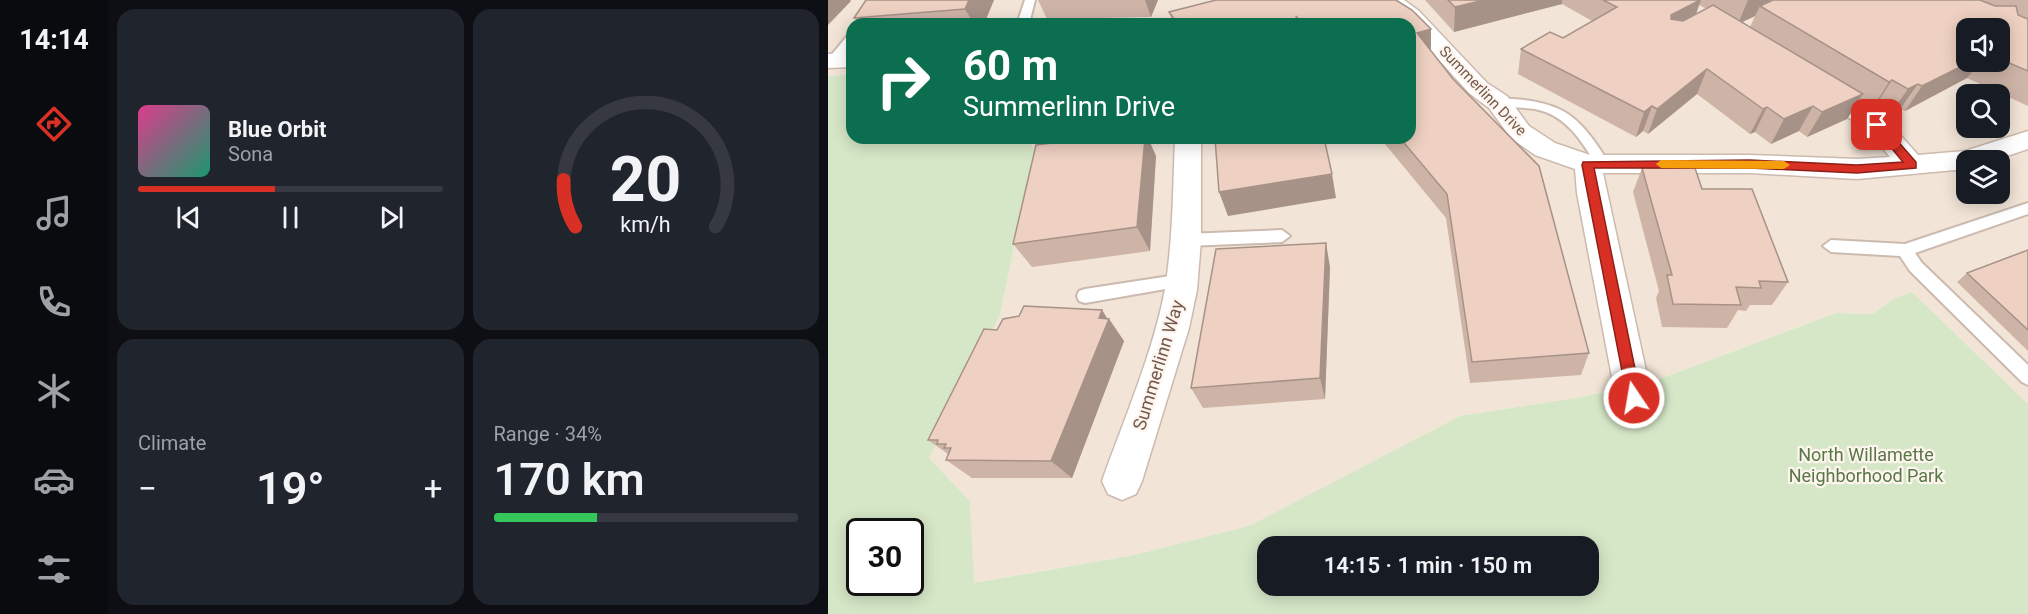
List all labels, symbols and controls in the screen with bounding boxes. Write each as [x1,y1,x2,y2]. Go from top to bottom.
map controls [1956,18,2010,204]
button: sound [1956,18,2010,72]
text: 14:14 [19,24,89,56]
text: 60 m [963,41,1058,90]
icon: right [864,42,942,120]
street label: Summerlinn Drive [1436,42,1530,140]
button: search [1956,84,2010,138]
text: Summerlinn Drive [963,91,1175,123]
pin [1851,99,1902,150]
icon: directions [33,103,75,145]
icon: arrive [1860,108,1893,141]
text: Blue Orbit [228,117,326,142]
text: Sona [228,142,273,166]
text: 20 [610,143,682,216]
button: layers [1956,150,2010,204]
icon: music [33,192,75,234]
icon: previous [172,201,205,234]
icon: pause [274,201,307,234]
icon: next [375,201,408,234]
text: km/h [621,212,671,237]
icon: phone [33,281,75,323]
street label: Summerlinn Way [1128,297,1188,433]
position arrow [1602,366,1666,430]
icon: climate [33,370,75,412]
text: Range · 34% [494,422,602,446]
text: Climate [138,431,206,455]
park label: North Willamette Neighborhood Park [1789,444,1944,486]
text: 170 km [494,453,645,506]
icon: car [33,459,75,501]
text: 19° [256,462,325,515]
text: − [138,469,157,508]
text: + [424,469,443,508]
speed limit sign: 30 [846,518,924,596]
icon: filters [33,548,75,590]
text: 14:15 · 1 min · 150 m [1324,553,1532,578]

